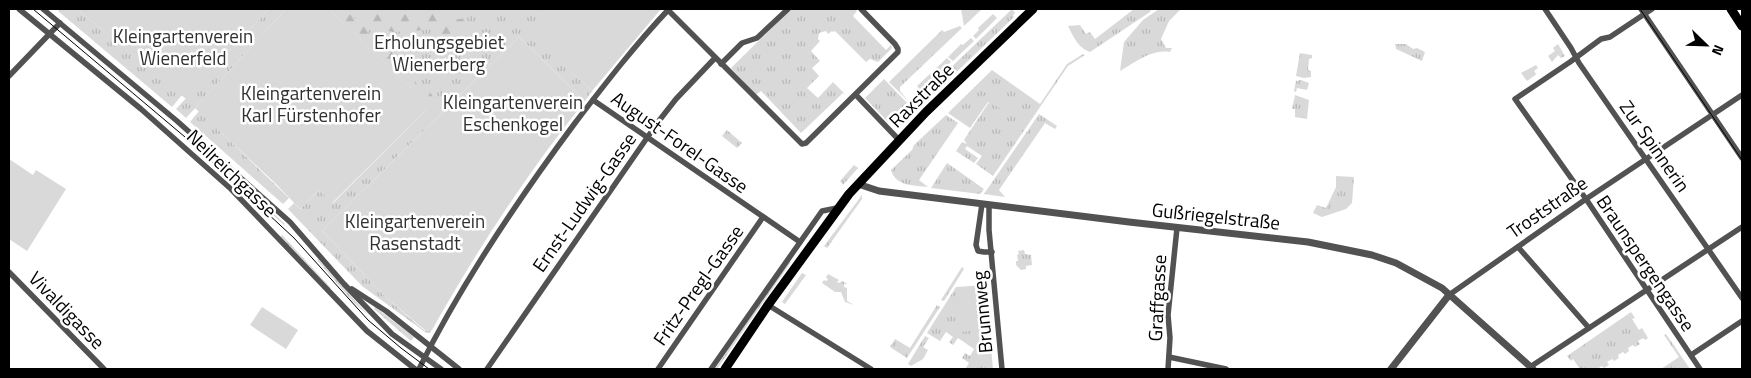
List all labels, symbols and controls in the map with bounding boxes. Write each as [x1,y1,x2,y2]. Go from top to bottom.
north arrow [1681,20,1731,70]
park label: Kleingartenverein Wienerfeld [113,21,253,72]
park label: Erholungsgebiet Wienerberg [374,27,504,78]
text: N [1707,42,1730,59]
street label: Raxstraße [881,55,960,134]
park label: Kleingartenverein Karl Fürstenhofer [241,78,381,129]
street label: August-Forel-Gasse [606,83,755,200]
park label: Kleingartenverein Eschenkogel [443,87,583,138]
street label: Zur Spinnerin [1613,94,1698,198]
street label: Neilreichgasse [181,122,284,223]
street label: Ernst-Ludwig-Gasse [524,126,643,278]
street label: Troststraße [1501,168,1593,245]
street label: Braunspergengasse [1590,189,1703,337]
street label: Gußriegelstraße [1150,194,1282,237]
park label: Kleingartenverein Rasenstadt [345,206,485,257]
street label: Fritz-Pregl-Gasse [645,218,750,351]
street label: Graffgasse [1140,254,1173,342]
street label: Vivaldigasse [23,264,112,355]
street label: Brunnweg [963,270,1000,354]

